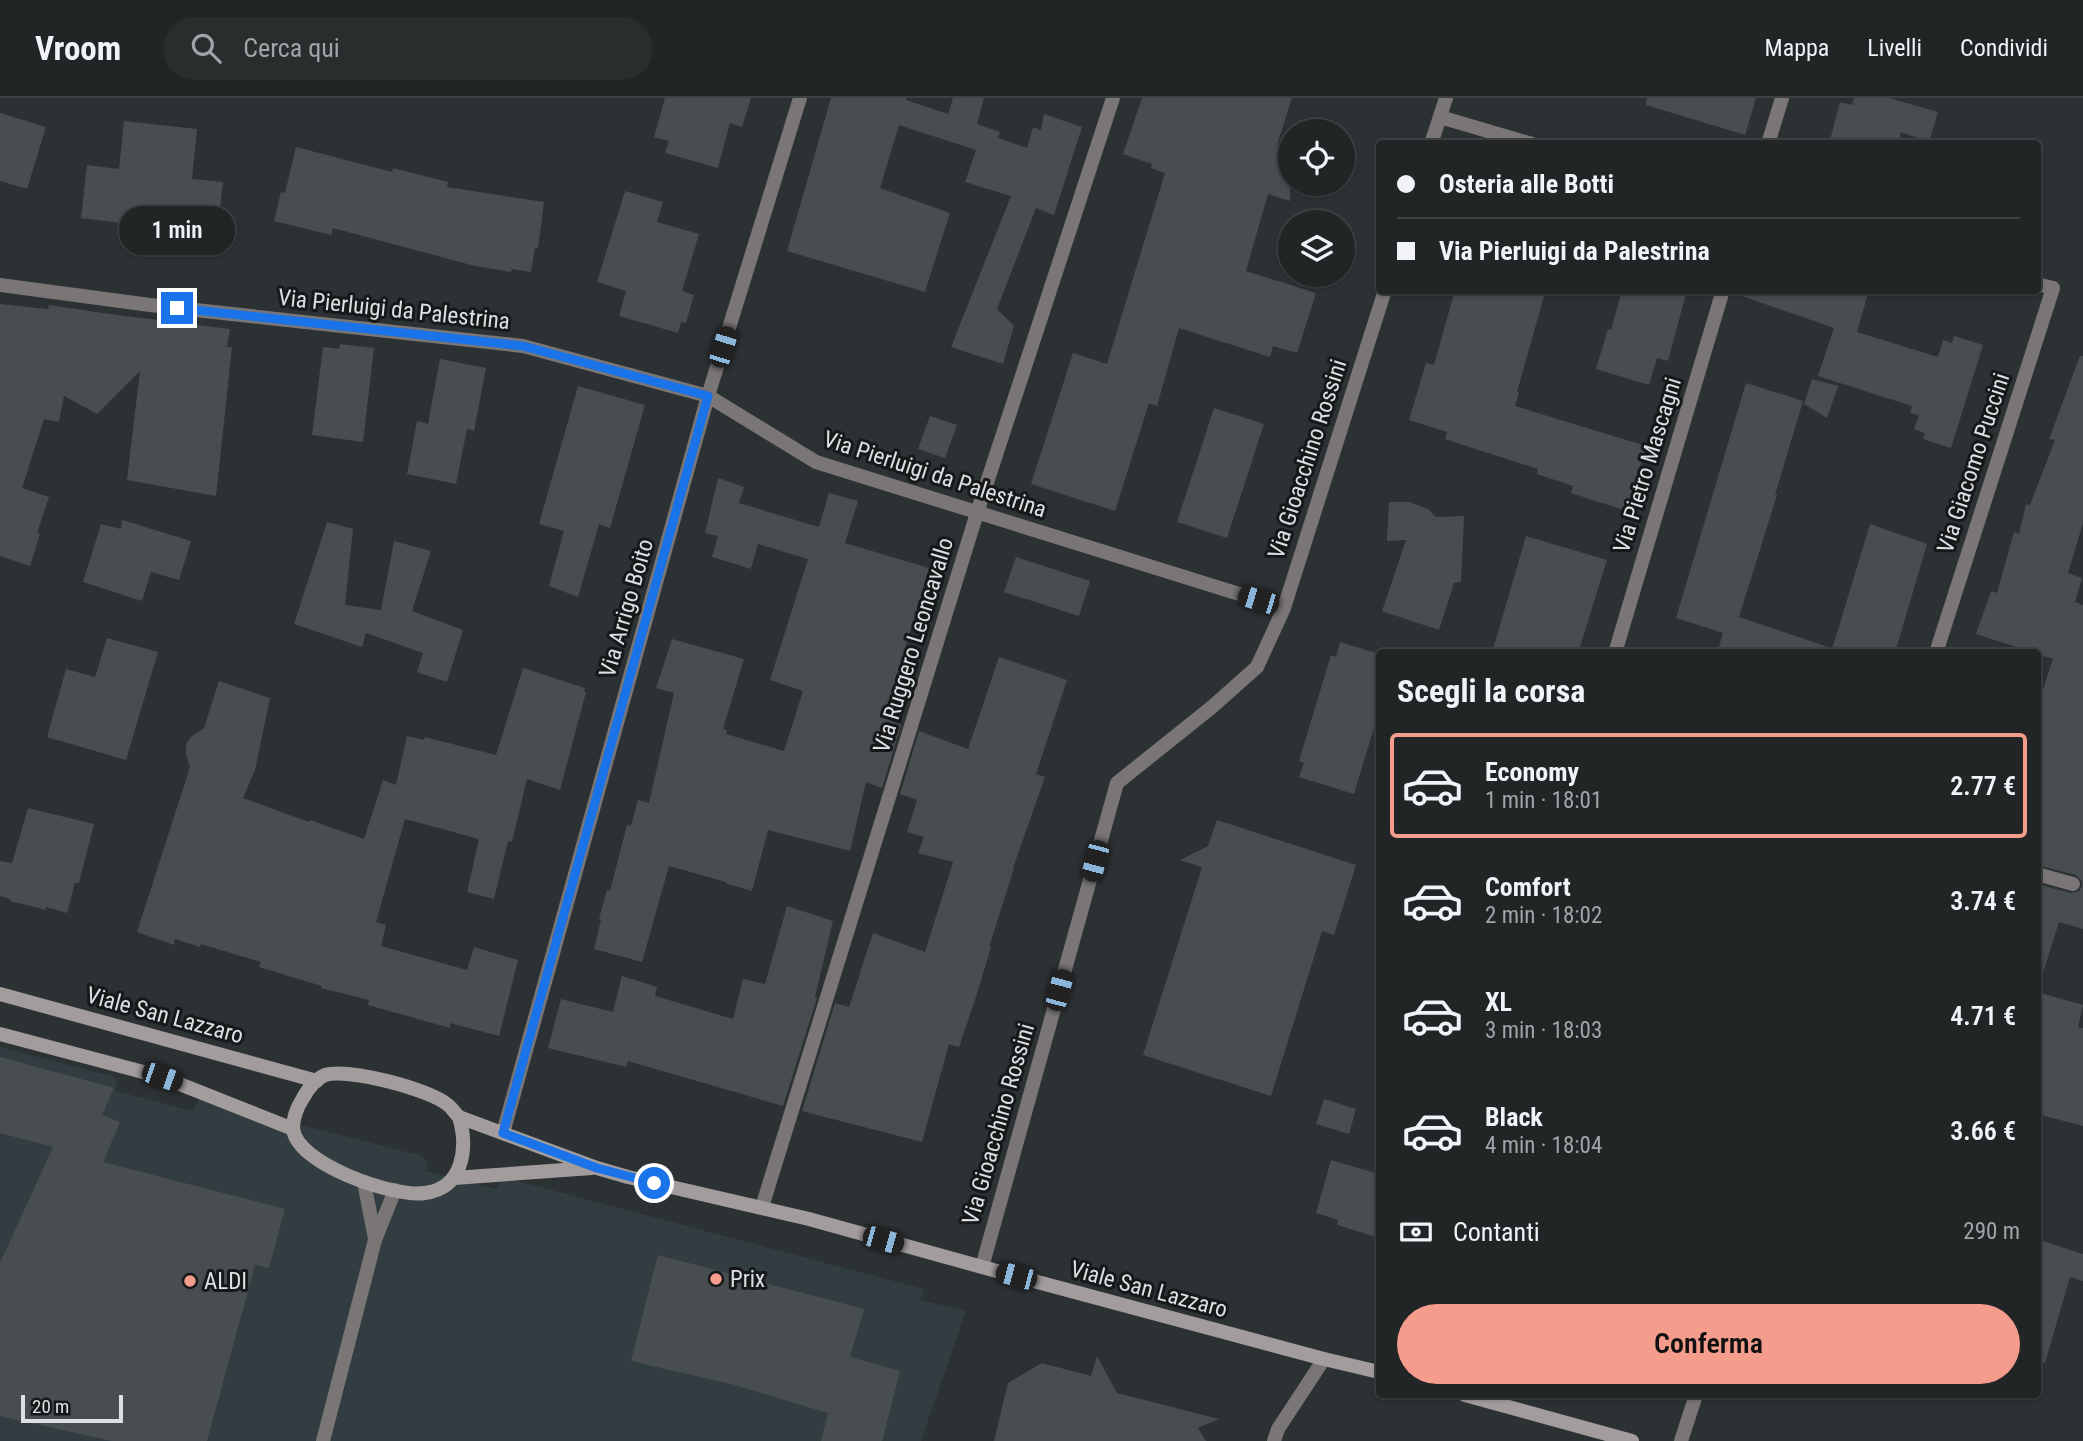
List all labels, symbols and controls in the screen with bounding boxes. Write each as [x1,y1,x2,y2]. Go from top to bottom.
search box [163,17,653,80]
text: Vroom [35,29,121,68]
icon: search [187,29,225,67]
text: Cerca qui [243,33,340,63]
text: Mappa [1765,34,1829,62]
text: Livelli [1867,34,1922,62]
text: Condividi [1960,34,2048,62]
map controls [1278,119,1355,287]
button: locate [1278,119,1355,196]
text: Osteria alle Botti [1439,169,1614,199]
callout: 1 min [119,206,235,256]
button: layers [1278,210,1355,287]
text: 1 min [152,217,202,244]
text: Via Pierluigi da Palestrina [1439,236,1710,266]
street label: Via Pierluigi da Palestrina [277,284,511,335]
route end [161,292,193,324]
car [707,324,740,370]
street label: Via Gioacchino Rossini [1263,356,1352,562]
street label: Via Giacomo Puccini [1932,370,2015,556]
street label: Via Pietro Mascagni [1608,374,1687,556]
street label: Via Pierluigi da Palestrina [820,426,1050,523]
street label: Via Ruggero Leoncavallo [868,534,959,756]
street label: Via Arrigo Boito [594,536,659,680]
car [1235,584,1282,616]
text: Scegli la corsa [1397,672,1585,710]
icon: car [1401,754,1464,817]
text: Economy [1485,757,1579,787]
text: 2.77 € [1950,771,2016,801]
text: 1 min · 18:01 [1485,787,1602,814]
car [1080,838,1111,884]
icon: car [1401,869,1464,932]
text: Comfort [1485,872,1571,902]
text: 3.74 € [1950,886,2016,916]
text: 2 min · 18:02 [1485,902,1602,929]
car [1044,967,1075,1013]
street label: Viale San Lazzaro [83,982,246,1049]
icon: car [1401,984,1464,1047]
text: XL [1485,987,1512,1017]
text: 4.71 € [1950,1001,2016,1031]
text: 3 min · 18:03 [1485,1017,1602,1044]
street label: Via Gioacchino Rossini [957,1020,1040,1228]
car [139,1060,186,1094]
icon: car [1401,1099,1464,1162]
text: Black [1485,1102,1543,1132]
text: 3.66 € [1950,1116,2016,1146]
text: 4 min · 18:04 [1485,1132,1602,1159]
route start [638,1167,670,1199]
icon: cash [1397,1213,1435,1251]
text: Contanti [1453,1217,1540,1247]
text: 290 m [1963,1218,2020,1245]
car [860,1224,907,1256]
street label: Viale San Lazzaro [1067,1256,1230,1323]
car [993,1260,1040,1292]
place label: Prix [730,1266,765,1293]
place label: ALDI [204,1268,247,1295]
marker: Prix [708,1271,724,1287]
marker: ALDI [182,1273,198,1289]
button: Conferma [1397,1304,2020,1384]
scale bar [21,1392,122,1424]
text: 20 m [32,1395,69,1418]

